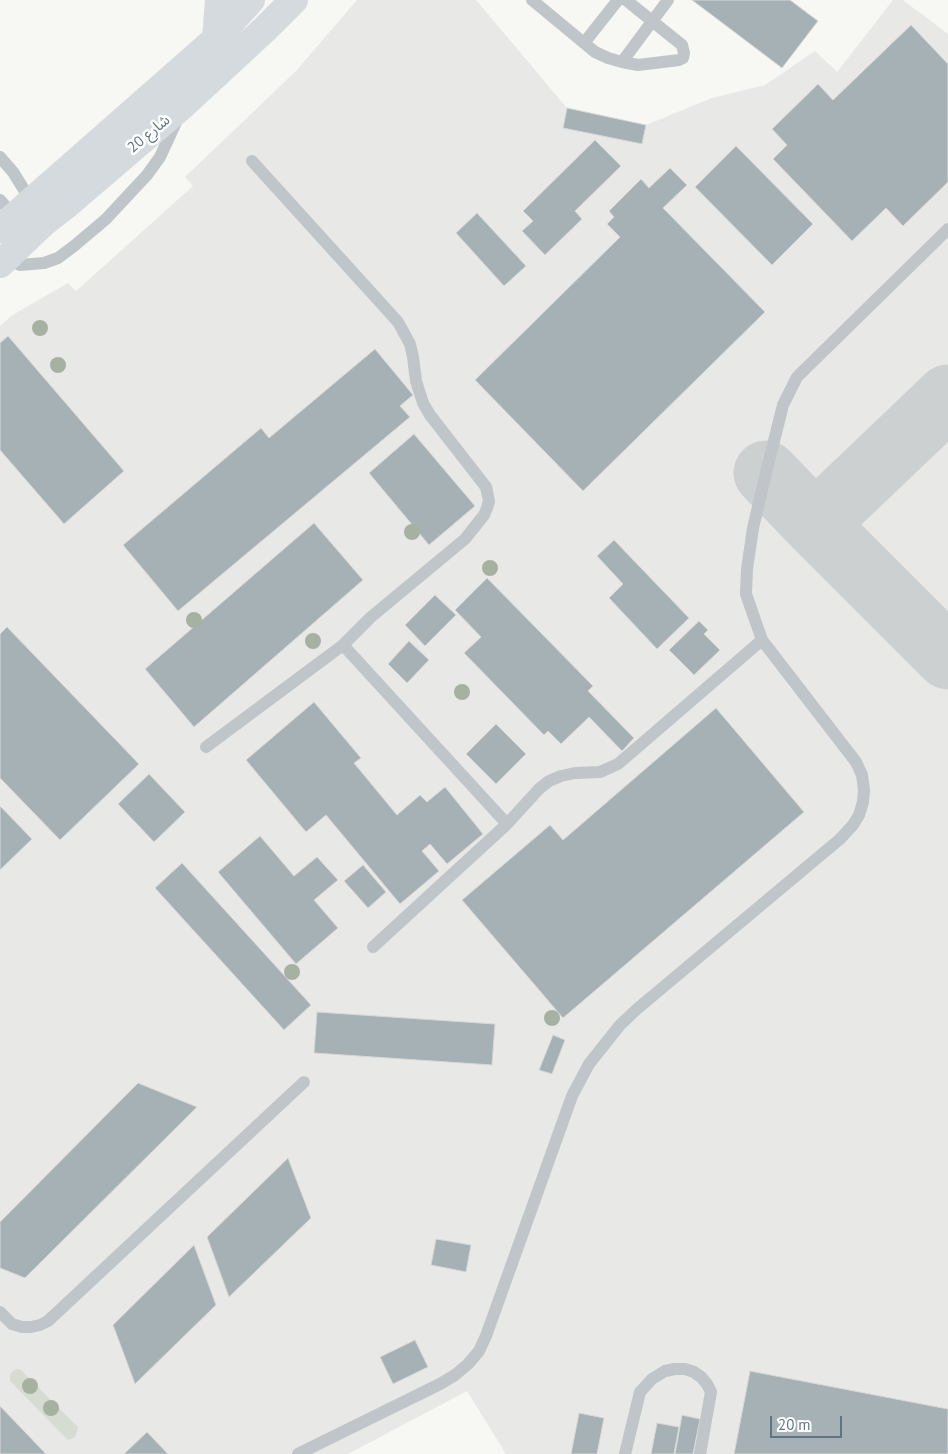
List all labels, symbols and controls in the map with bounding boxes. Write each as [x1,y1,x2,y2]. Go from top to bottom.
street label: شارع 20 [124,111,174,157]
scale bar [773,1406,846,1438]
text: 20 m [778,1415,811,1434]

